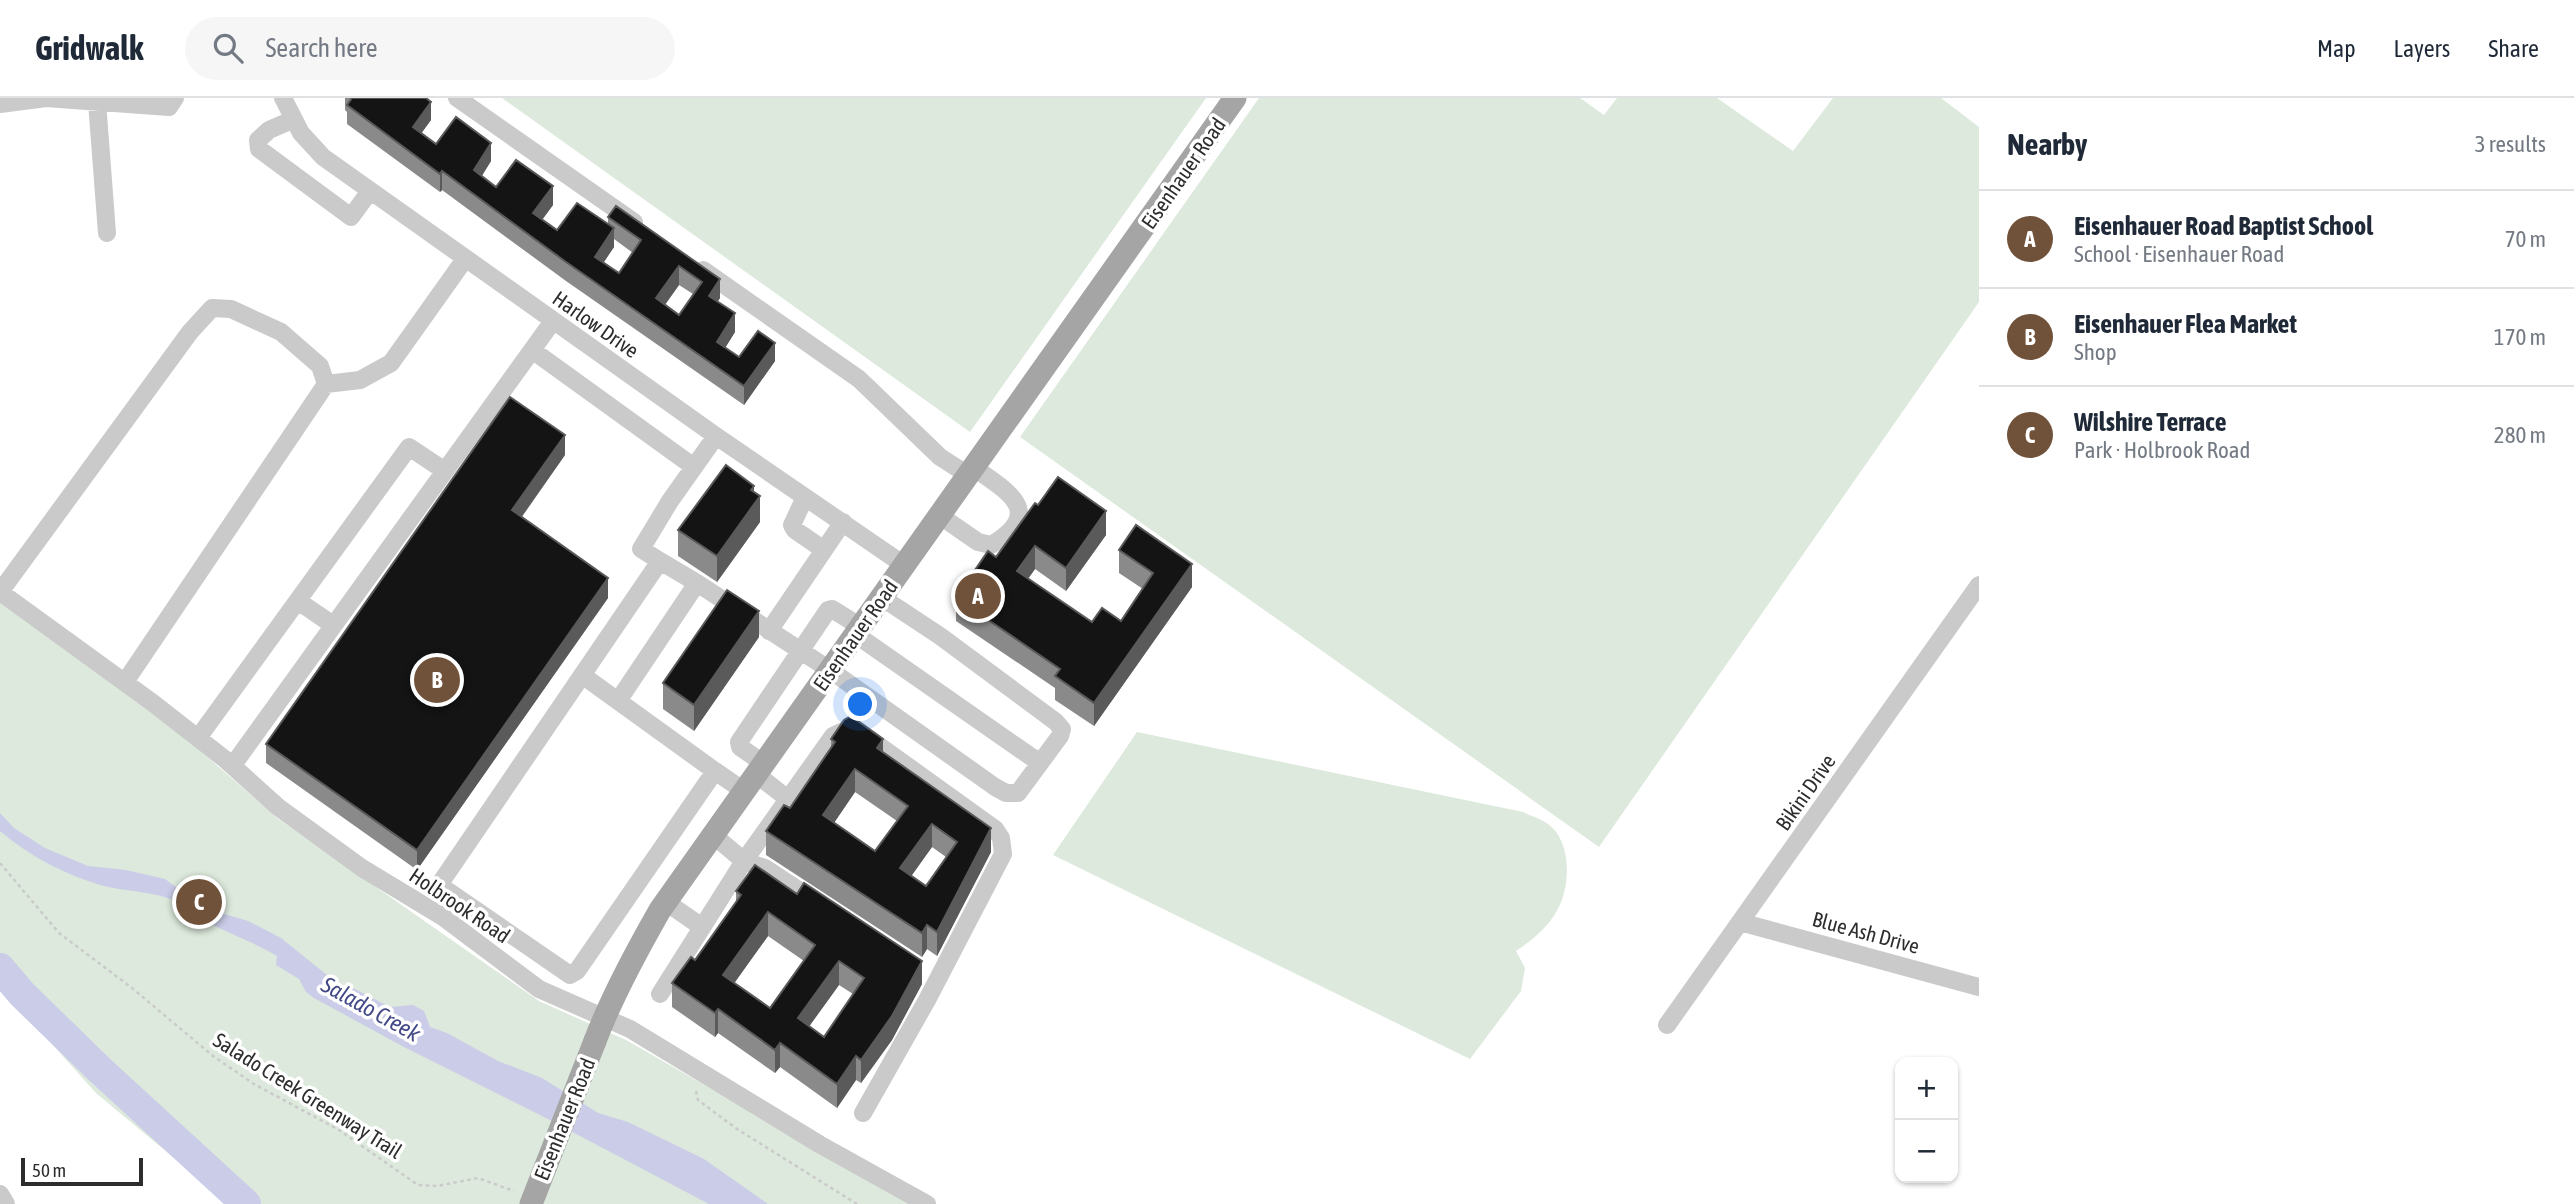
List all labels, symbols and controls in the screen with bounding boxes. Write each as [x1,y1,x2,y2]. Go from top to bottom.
search box [185,17,675,80]
text: Gridwalk [35,29,143,67]
icon: search [209,29,247,67]
text: Search here [265,33,378,63]
text: Map [2317,35,2356,62]
text: Layers [2394,35,2450,62]
text: Share [2488,35,2539,62]
street label: Eisenhauer Road [1136,113,1230,233]
text: Nearby [2007,127,2087,161]
text: 3 results [2475,131,2546,157]
text: Eisenhauer Road Baptist School [2074,211,2373,241]
text: A [2024,226,2036,252]
text: 70 m [2505,226,2546,252]
text: School · Eisenhauer Road [2074,241,2284,267]
street label: Harlow Drive [548,286,644,362]
text: Eisenhauer Flea Market [2074,309,2297,339]
text: B [2025,324,2035,350]
text: 170 m [2494,324,2546,350]
text: Shop [2074,339,2117,365]
text: Wilshire Terrace [2074,407,2227,437]
text: C [2025,422,2035,448]
text: 280 m [2494,422,2546,448]
text: Park · Holbrook Road [2074,437,2250,463]
pin: A [955,570,1001,622]
street label: Eisenhauer Road [808,575,902,695]
pin: B [414,654,460,706]
your location [843,687,877,721]
street label: Bikini Drive [1770,750,1840,834]
street label: Holbrook Road [405,863,515,947]
pin: C [176,876,222,928]
street label: Blue Ash Drive [1810,906,1922,958]
water label: Salado Creek [316,971,426,1047]
street label: Salado Creek Greenway Trail [209,1027,407,1163]
street label: Eisenhauer Road [529,1054,599,1184]
map controls [1895,1057,1958,1183]
button: + [1895,1057,1958,1120]
button: − [1895,1120,1958,1183]
scale bar [21,1155,144,1187]
text: 50 m [32,1159,66,1181]

